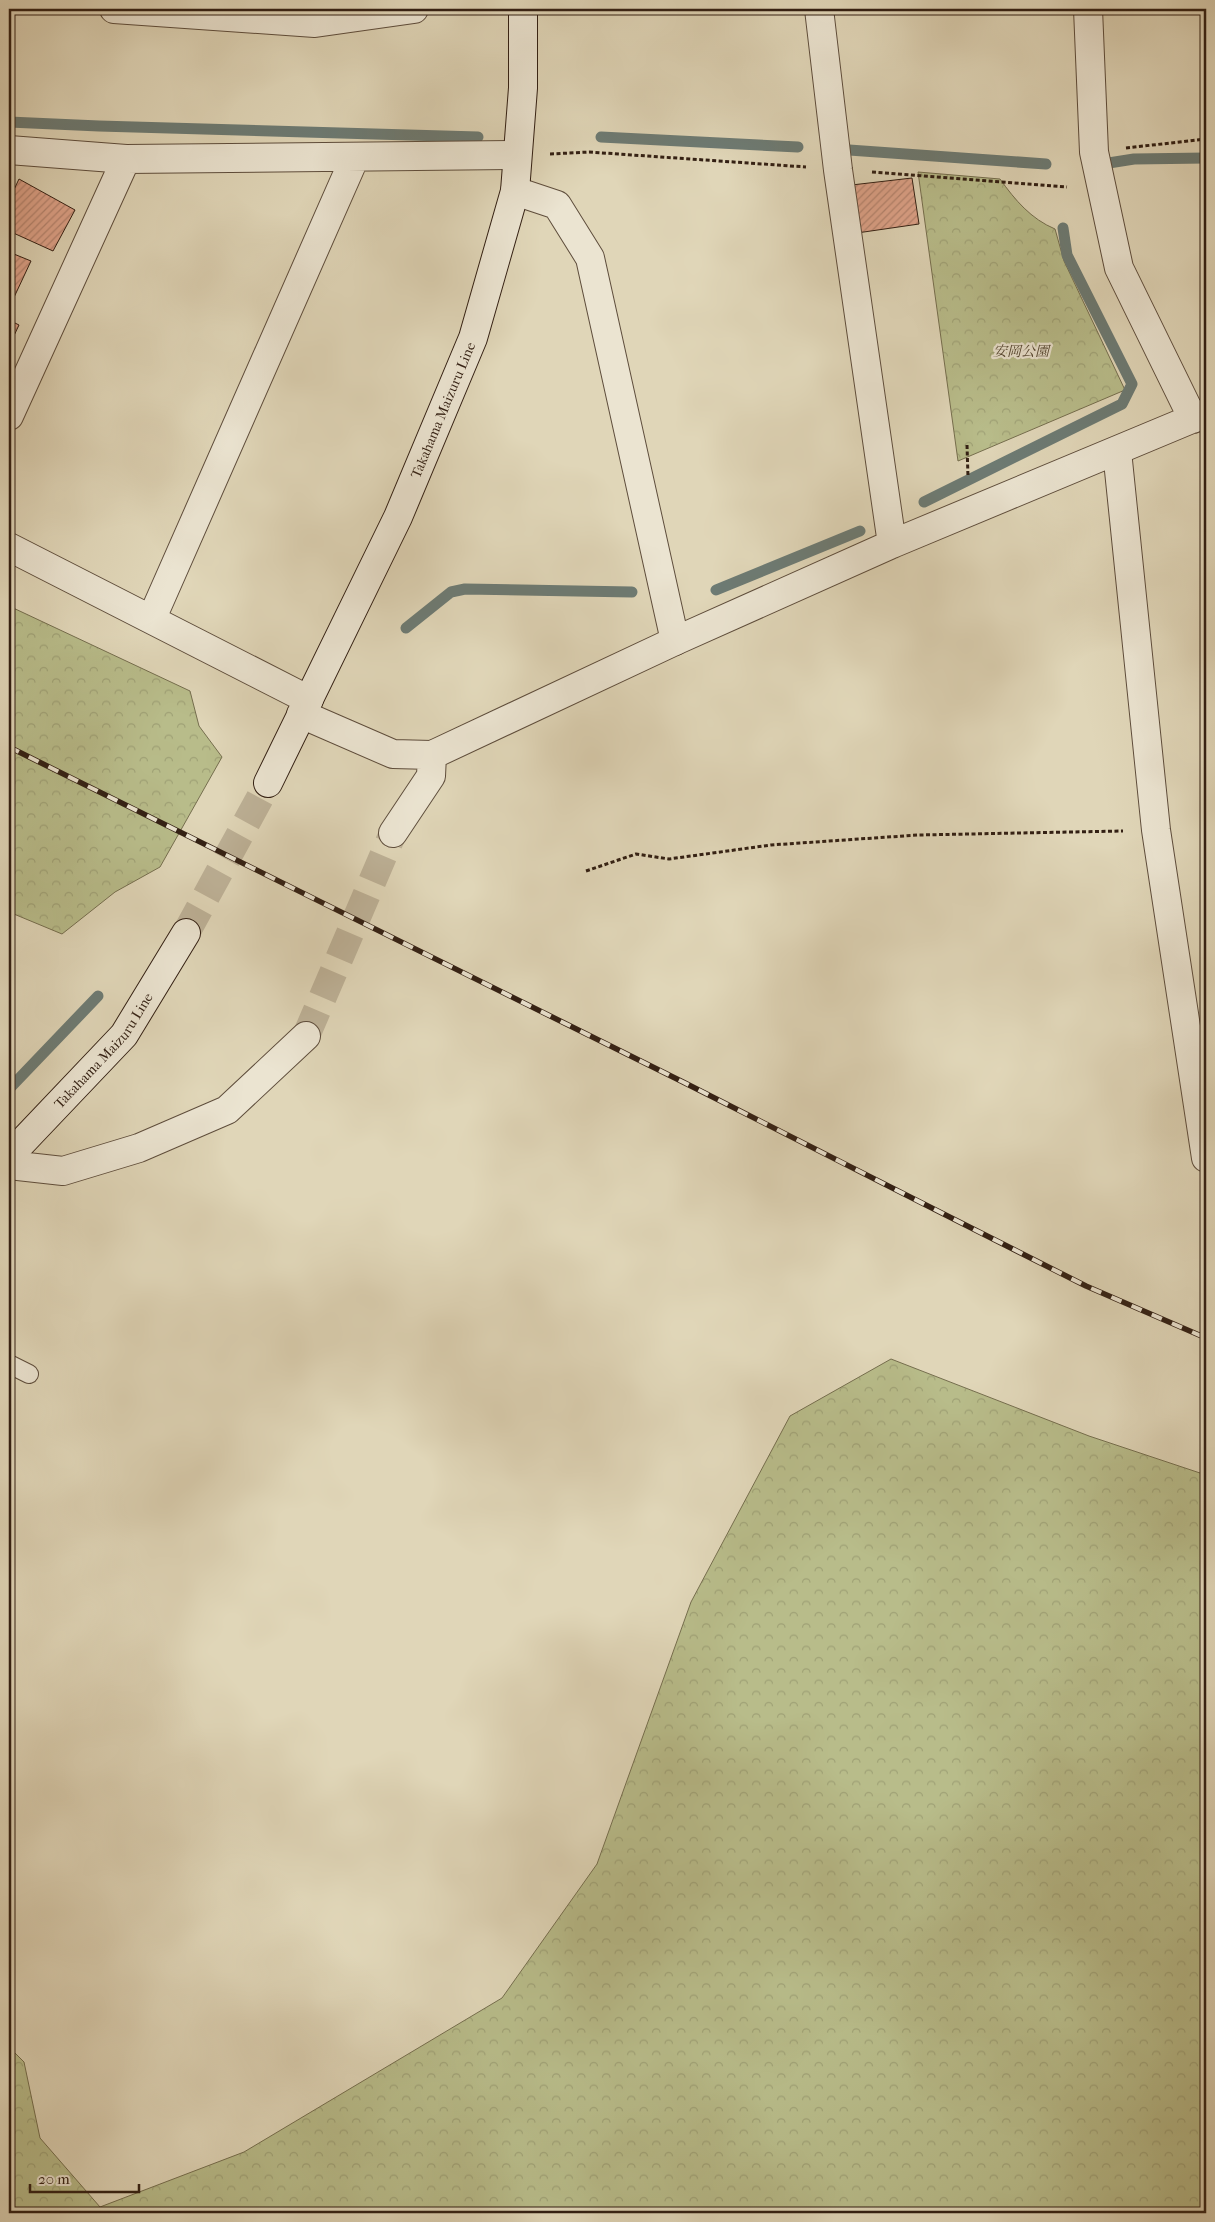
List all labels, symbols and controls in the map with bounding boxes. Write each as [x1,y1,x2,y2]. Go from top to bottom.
street label: Takahama Maizuru Line [407,340,479,481]
park label: 安岡公園 [993,343,1051,360]
street label: Takahama Maizuru Line [51,990,157,1112]
scale bar [30,2162,139,2194]
text: 20 m [38,2170,70,2188]

